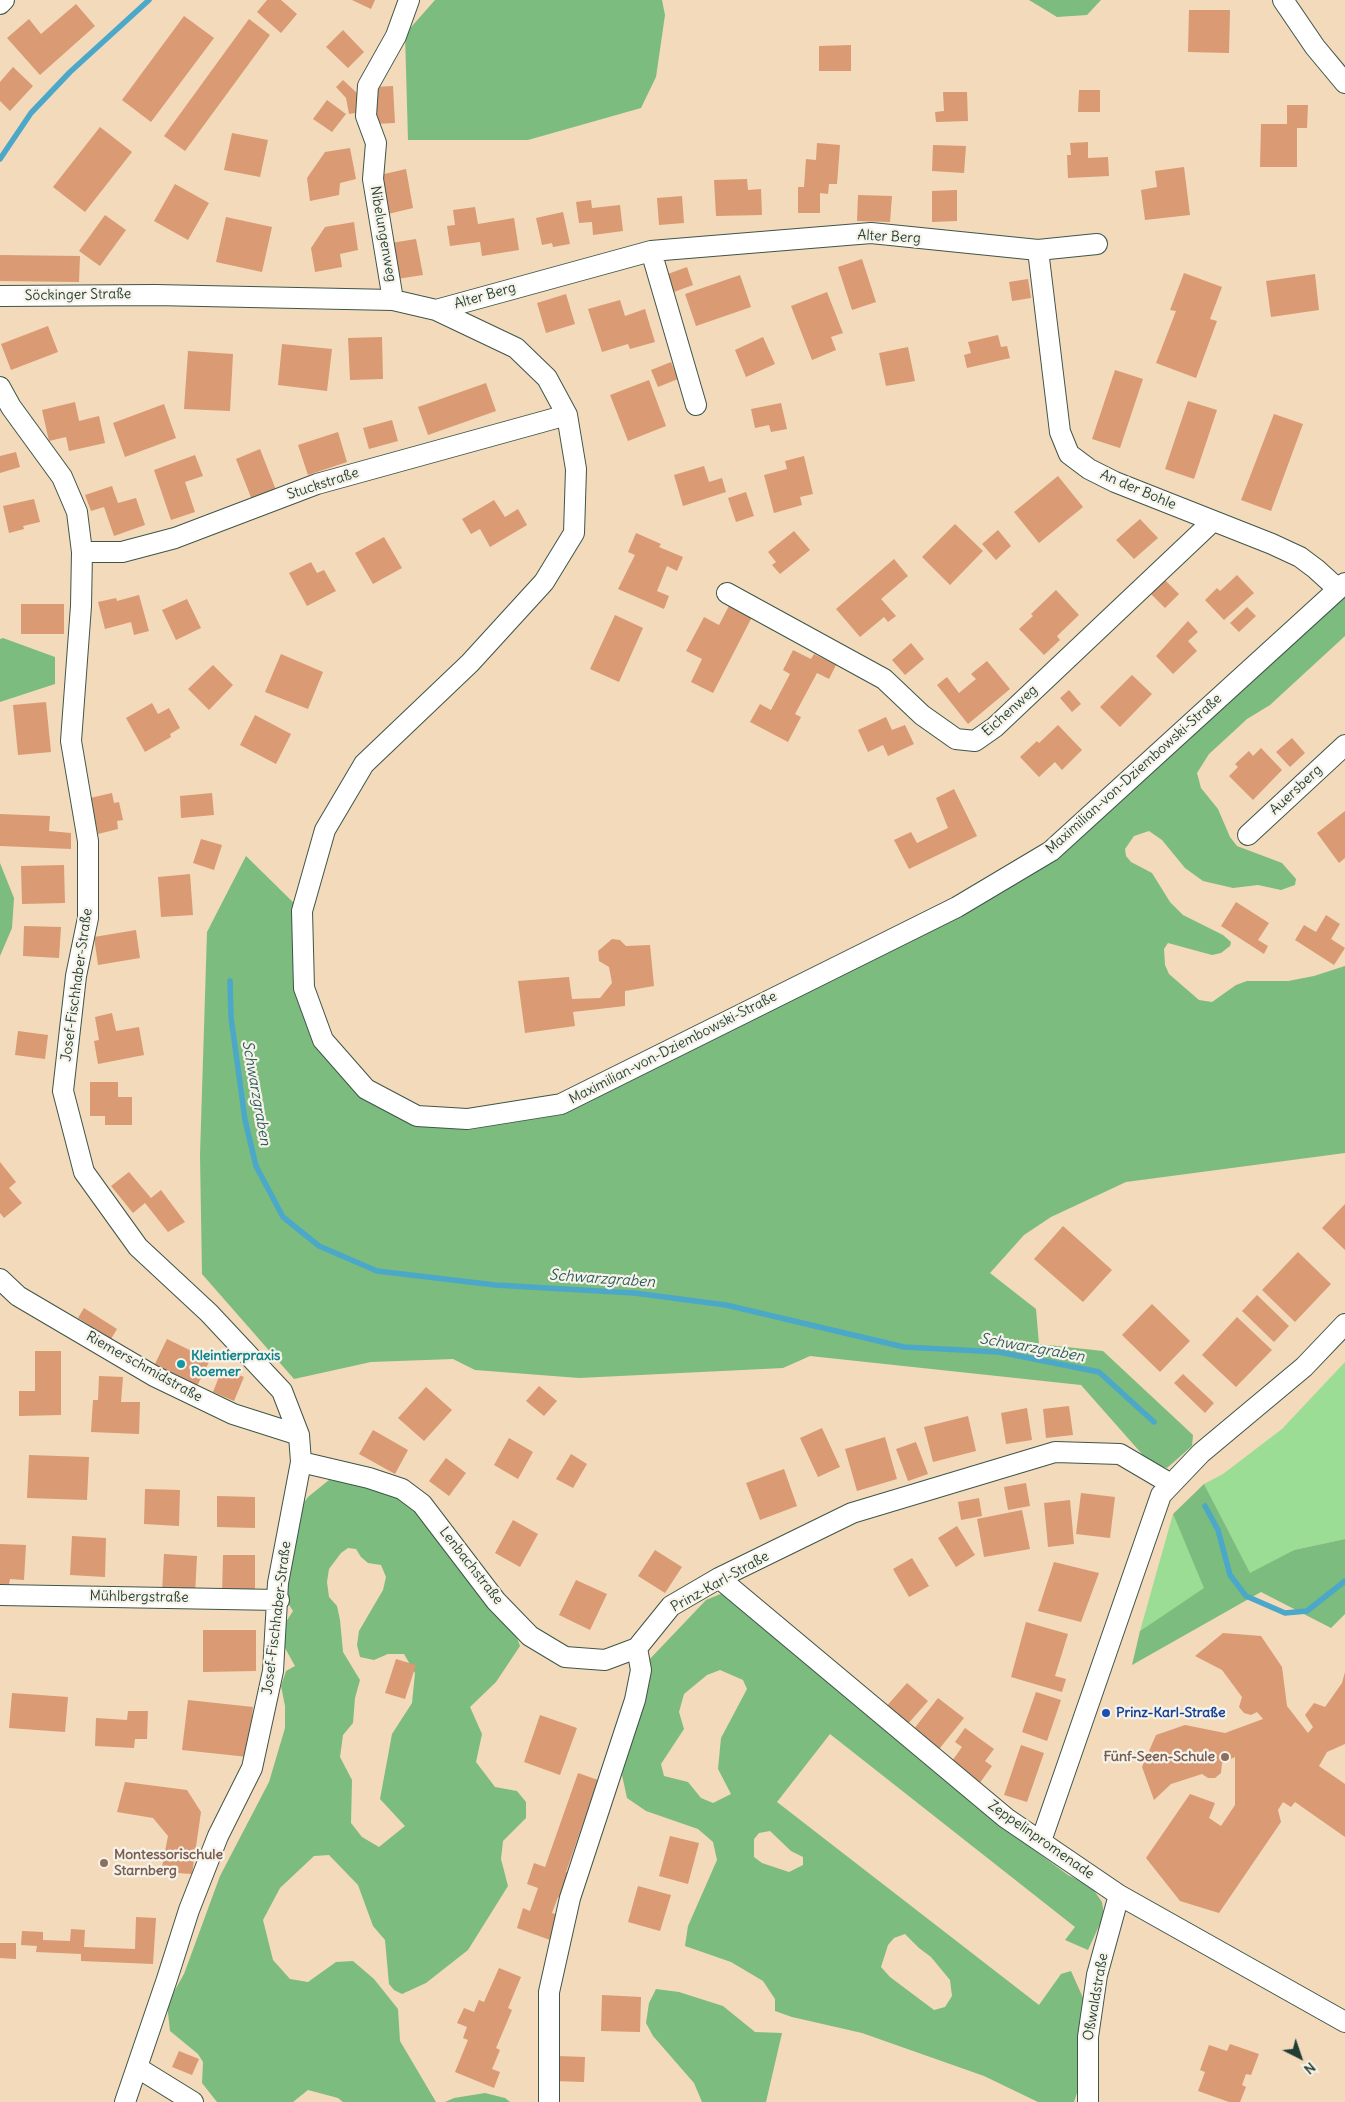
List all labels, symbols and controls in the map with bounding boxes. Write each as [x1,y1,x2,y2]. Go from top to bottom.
street label: Nibelungenweg [366,185,400,283]
street label: Alter Berg [857,227,921,247]
street label: Alter Berg [452,279,518,313]
street label: Söckinger Straße [25,286,131,304]
street label: Stuckstraße [285,465,361,503]
street label: An der Bohle [1097,466,1179,514]
street label: Eichenweg [979,682,1041,740]
street label: Maximilian-von-Dziembowski-Straße [1043,691,1225,857]
street label: Auersberg [1266,762,1326,818]
street label: Josef-Fischhaber-Straße [58,907,96,1063]
street label: Maximilian-von-Dziembowski-Straße [566,988,780,1108]
water label: Schwarzgraben [238,1039,274,1147]
water label: Schwarzgraben [548,1266,656,1292]
street label: Riemerschmidstraße [83,1328,205,1406]
water label: Schwarzgraben [978,1330,1086,1366]
place label: Kleintierpraxis Roemer [191,1348,280,1380]
marker: Kleintierpraxis Roemer [175,1358,187,1370]
street label: Lenbachstraße [436,1524,506,1608]
street label: Josef-Fischhaber-Straße [259,1540,295,1696]
street label: Prinz-Karl-Straße [668,1548,772,1616]
street label: Mühlbergstraße [89,1588,189,1606]
place label: Prinz-Karl-Straße [1116,1705,1225,1721]
marker: Prinz-Karl-Straße [1100,1707,1112,1719]
place label: Fünf-Seen-Schule [1103,1749,1215,1765]
marker: Fünf-Seen-Schule [1219,1751,1231,1763]
street label: Zeppelinpromenade [985,1797,1097,1883]
place label: Montessorischule Starnberg [114,1847,223,1880]
marker: Montessorischule Starnberg [98,1857,110,1869]
street label: Oßwaldstraße [1080,1952,1112,2042]
north arrow [1275,2032,1325,2082]
text: N [1300,2058,1319,2078]

